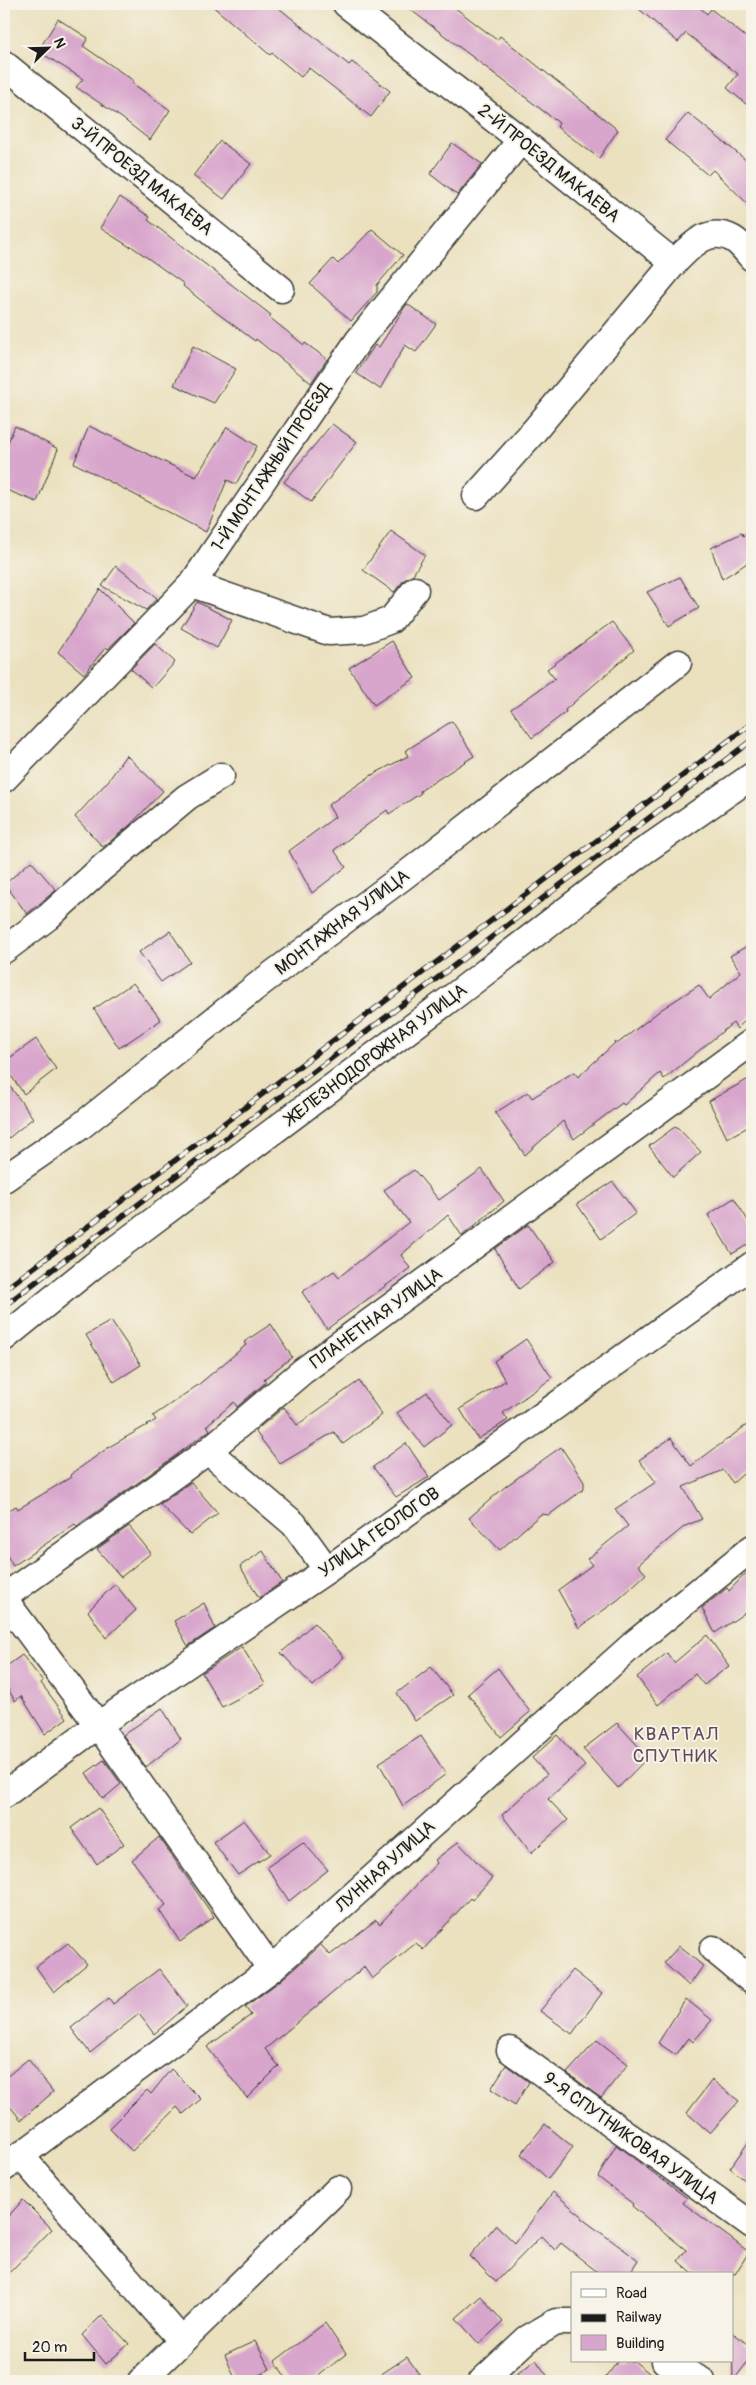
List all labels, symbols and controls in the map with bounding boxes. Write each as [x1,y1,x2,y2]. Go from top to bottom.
north arrow [22,22,72,72]
text: N [50,35,69,51]
street label: 2-Й ПРОЕЗД МАКАЕВА [473,99,625,228]
street label: 3-Й ПРОЕЗД МАКАЕВА [66,112,218,241]
street label: 1-Й МОНТАЖНЫЙ ПРОЕЗД [206,378,337,556]
street label: МОНТАЖНАЯ УЛИЦА [270,864,414,980]
street label: ЖЕЛЕЗНОДОРОЖНАЯ УЛИЦА [278,978,472,1132]
street label: ПЛАНЕТНАЯ УЛИЦА [306,1262,447,1374]
street label: УЛИЦА ГЕОЛОГОВ [314,1482,444,1583]
district label: КВАРТАЛ СПУТНИК [633,1722,719,1768]
street label: ЛУННАЯ УЛИЦА [330,1815,441,1918]
street label: 9-Я СПУТНИКОВАЯ УЛИЦА [539,2067,723,2210]
legend [571,2272,734,2362]
text: Road [616,2284,647,2303]
text: Railway [616,2308,662,2327]
scale bar [25,2330,94,2362]
text: Building [616,2334,664,2353]
text: 20 m [32,2338,67,2357]

